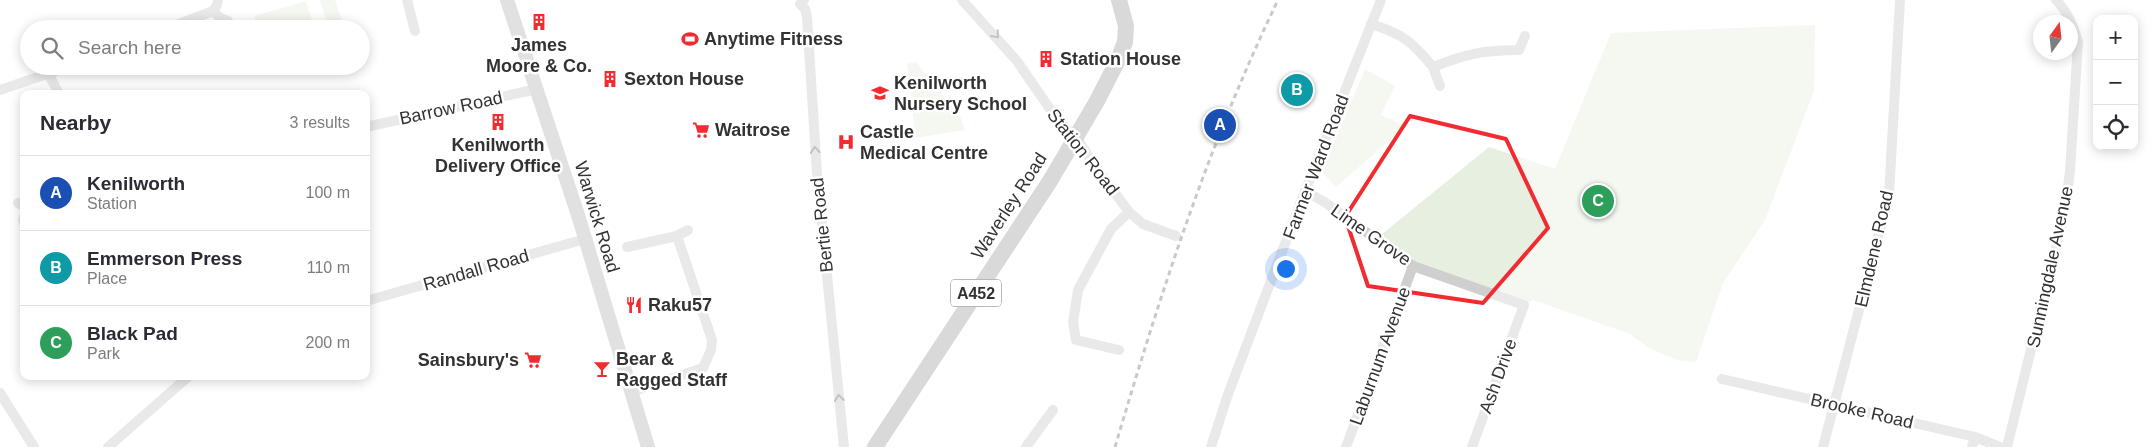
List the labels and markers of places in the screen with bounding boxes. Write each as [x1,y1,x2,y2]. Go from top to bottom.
building icon: James Moore & Co. [529,12,549,32]
sports icon: Anytime Fitness [680,29,700,49]
place label: Anytime Fitness [704,29,843,49]
place label: James Moore & Co. [486,35,592,76]
building icon: Station House [1036,49,1056,69]
place label: Station House [1060,49,1181,69]
building icon: Sexton House [600,69,620,89]
place label: Sexton House [624,69,744,89]
pin: B [1281,71,1313,109]
place label: Kenilworth Nursery School [894,73,1027,114]
school or university icon: Kenilworth Nursery School [870,83,890,103]
pin: A [1204,106,1236,144]
building icon: Kenilworth Delivery Office [488,112,508,132]
supermarket icon: Waitrose [691,120,711,140]
place label: Waitrose [715,120,790,140]
place label: Castle Medical Centre [860,122,988,163]
hospital icon: Castle Medical Centre [836,132,856,152]
place label: Kenilworth Delivery Office [435,135,561,176]
pin: C [1582,182,1614,220]
restaurant icon: Raku57 [624,295,644,315]
place label: Raku57 [648,295,712,315]
place label: Bear & Ragged Staff [616,349,728,390]
place label: Sainsbury's [418,350,519,370]
supermarket icon: Sainsbury's [523,350,543,370]
bar icon: Bear & Ragged Staff [592,359,612,379]

